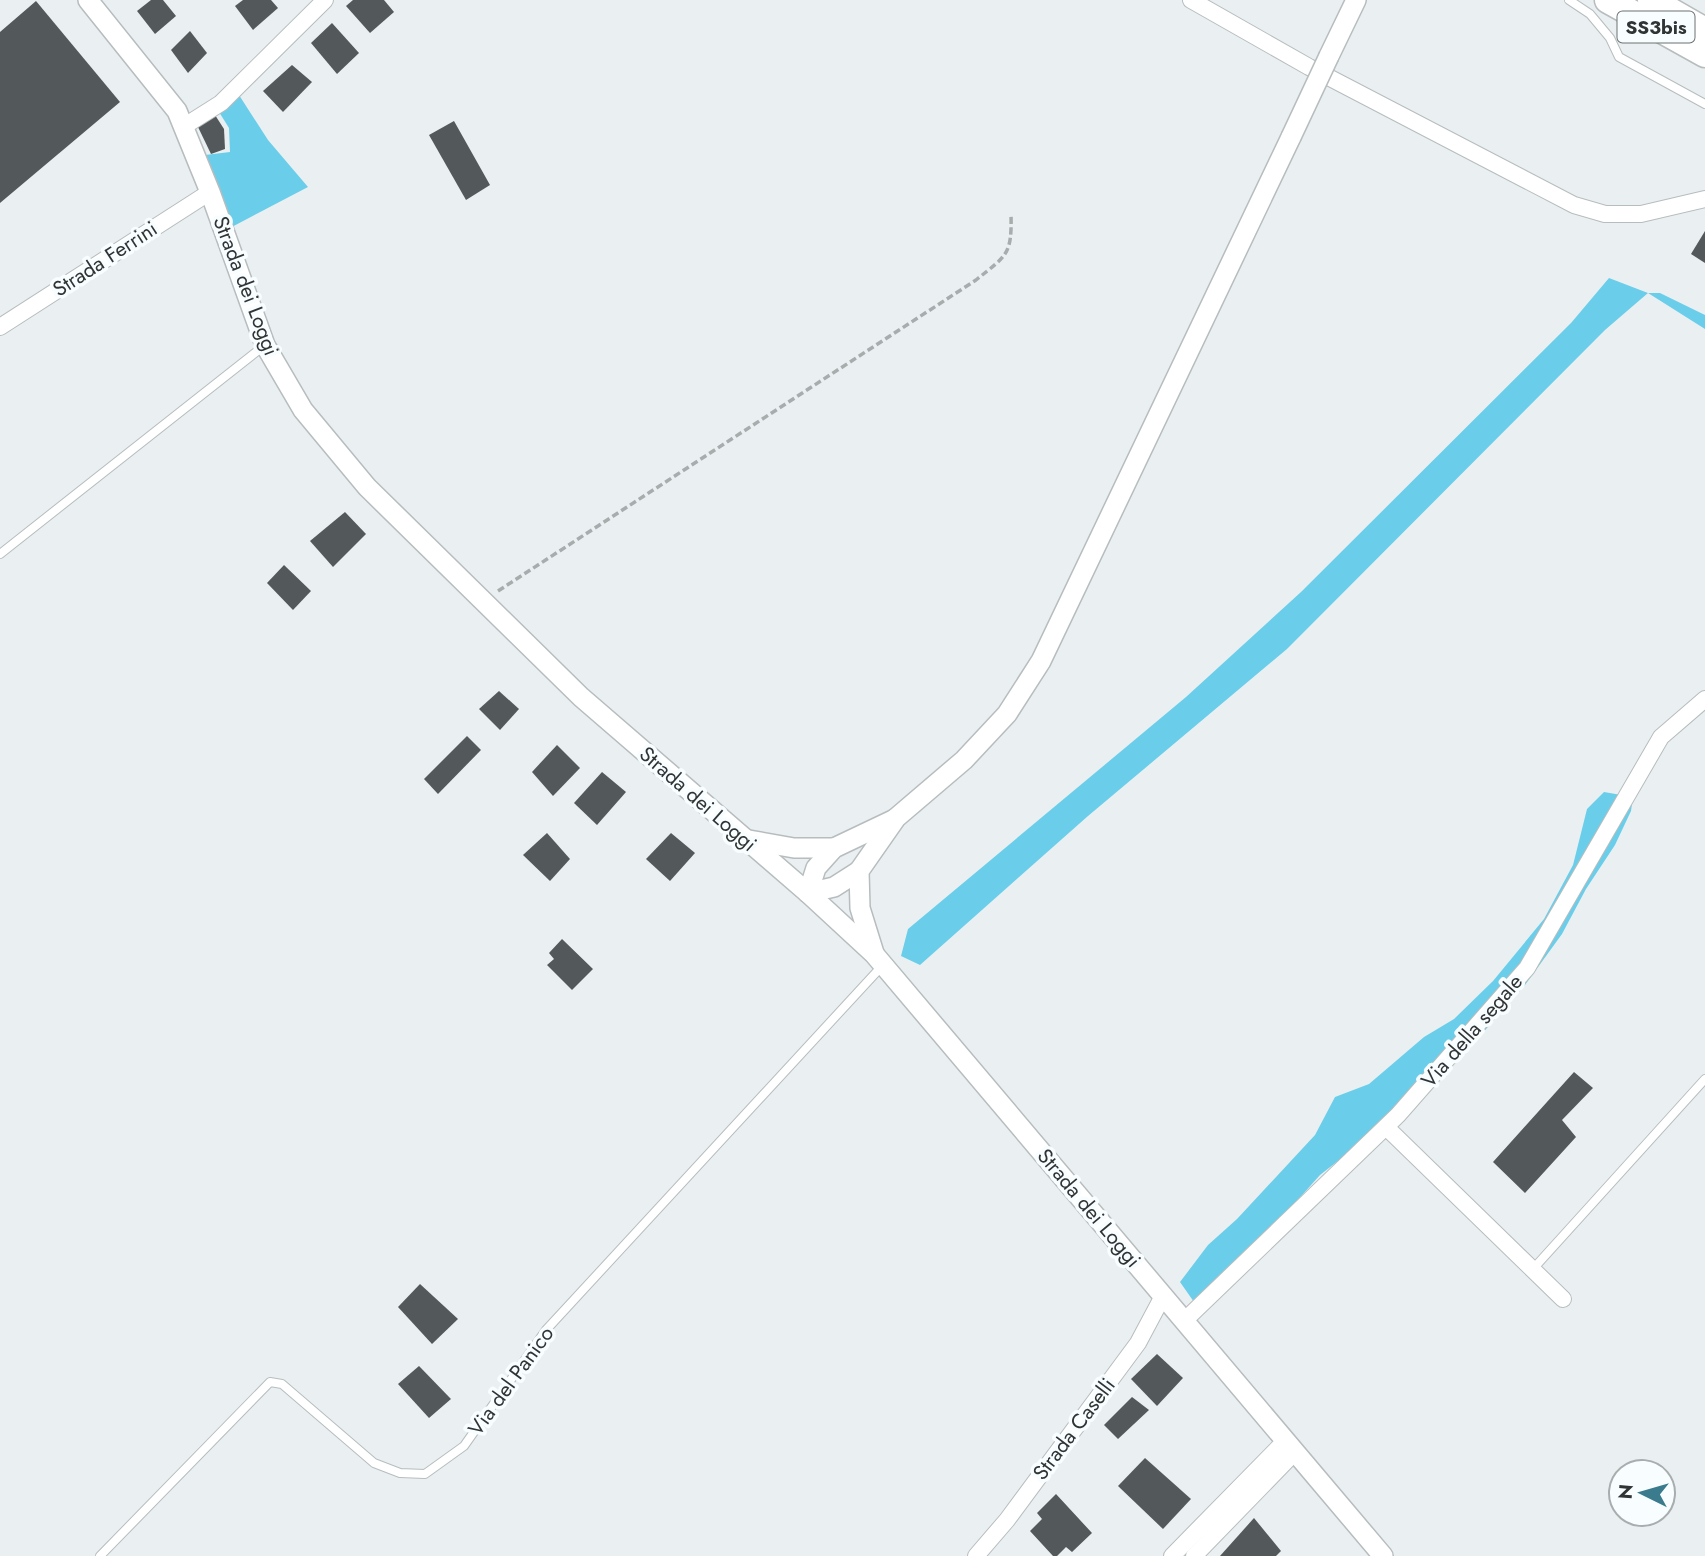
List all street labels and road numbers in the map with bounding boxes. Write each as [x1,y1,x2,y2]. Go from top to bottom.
road number: SS3bis [1618,12,1694,42]
street label: Strada dei Loggi [206,212,286,360]
street label: Strada Ferrini [47,214,163,304]
street label: Strada dei Loggi [633,739,763,859]
street label: Via della segale [1414,968,1530,1094]
street label: Strada dei Loggi [1030,1142,1148,1274]
street label: Via del Panico [461,1320,561,1442]
street label: Strada Caselli [1026,1372,1122,1486]

